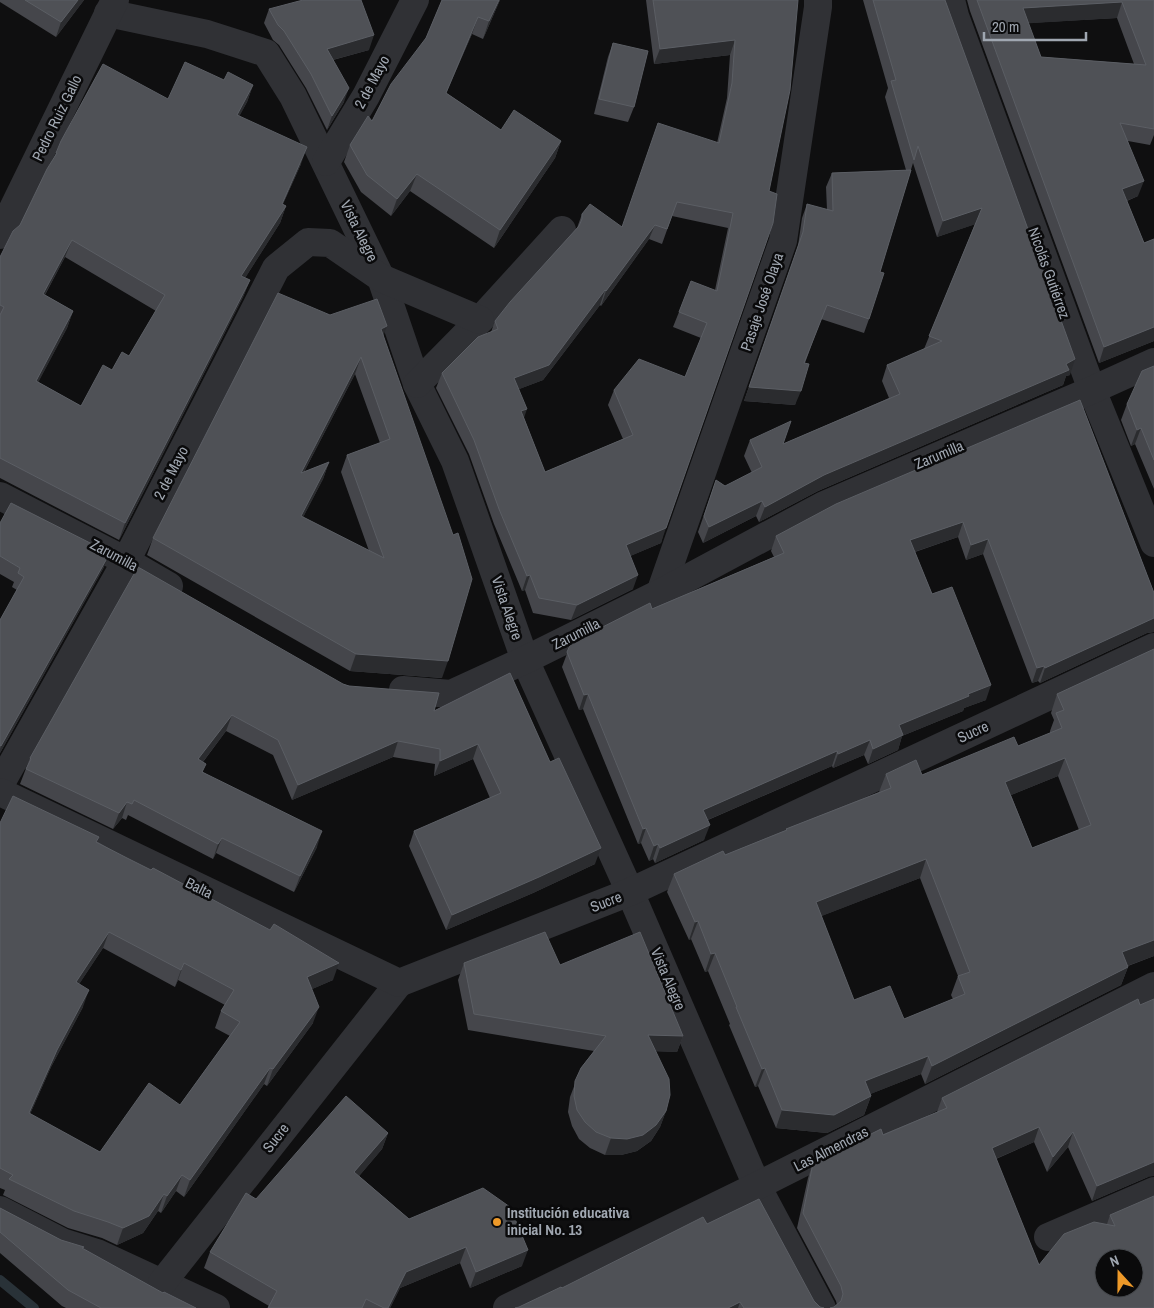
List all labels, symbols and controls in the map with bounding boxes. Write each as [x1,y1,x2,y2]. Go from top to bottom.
scale bar [984,10,1086,42]
text: 20 m [992,16,1019,37]
street label: 2 de Mayo [349,51,394,112]
street label: Pedro Ruiz Gallo [27,71,87,164]
street label: Vista Alegre [336,196,383,265]
street label: Nicolás Gutiérrez [1023,224,1076,321]
street label: Pasaje José Olaya [735,250,788,354]
street label: Zarumilla [911,435,967,474]
street label: 2 de Mayo [148,442,193,503]
street label: Zarumilla [87,533,142,576]
street label: Vista Alegre [487,573,528,643]
street label: Zarumilla [548,612,604,655]
street label: Sucre [954,715,992,748]
street label: Balta [182,872,217,903]
street label: Sucre [587,886,625,917]
street label: Vista Alegre [646,944,691,1013]
street label: Sucre [257,1118,294,1157]
street label: Las Almendras [790,1121,872,1176]
place label: Institución educativa inicial No. 13 [507,1202,630,1240]
marker: Institución educativa inicial No. 13 [491,1216,503,1228]
north arrow [1094,1248,1144,1298]
text: N [1107,1251,1121,1271]

